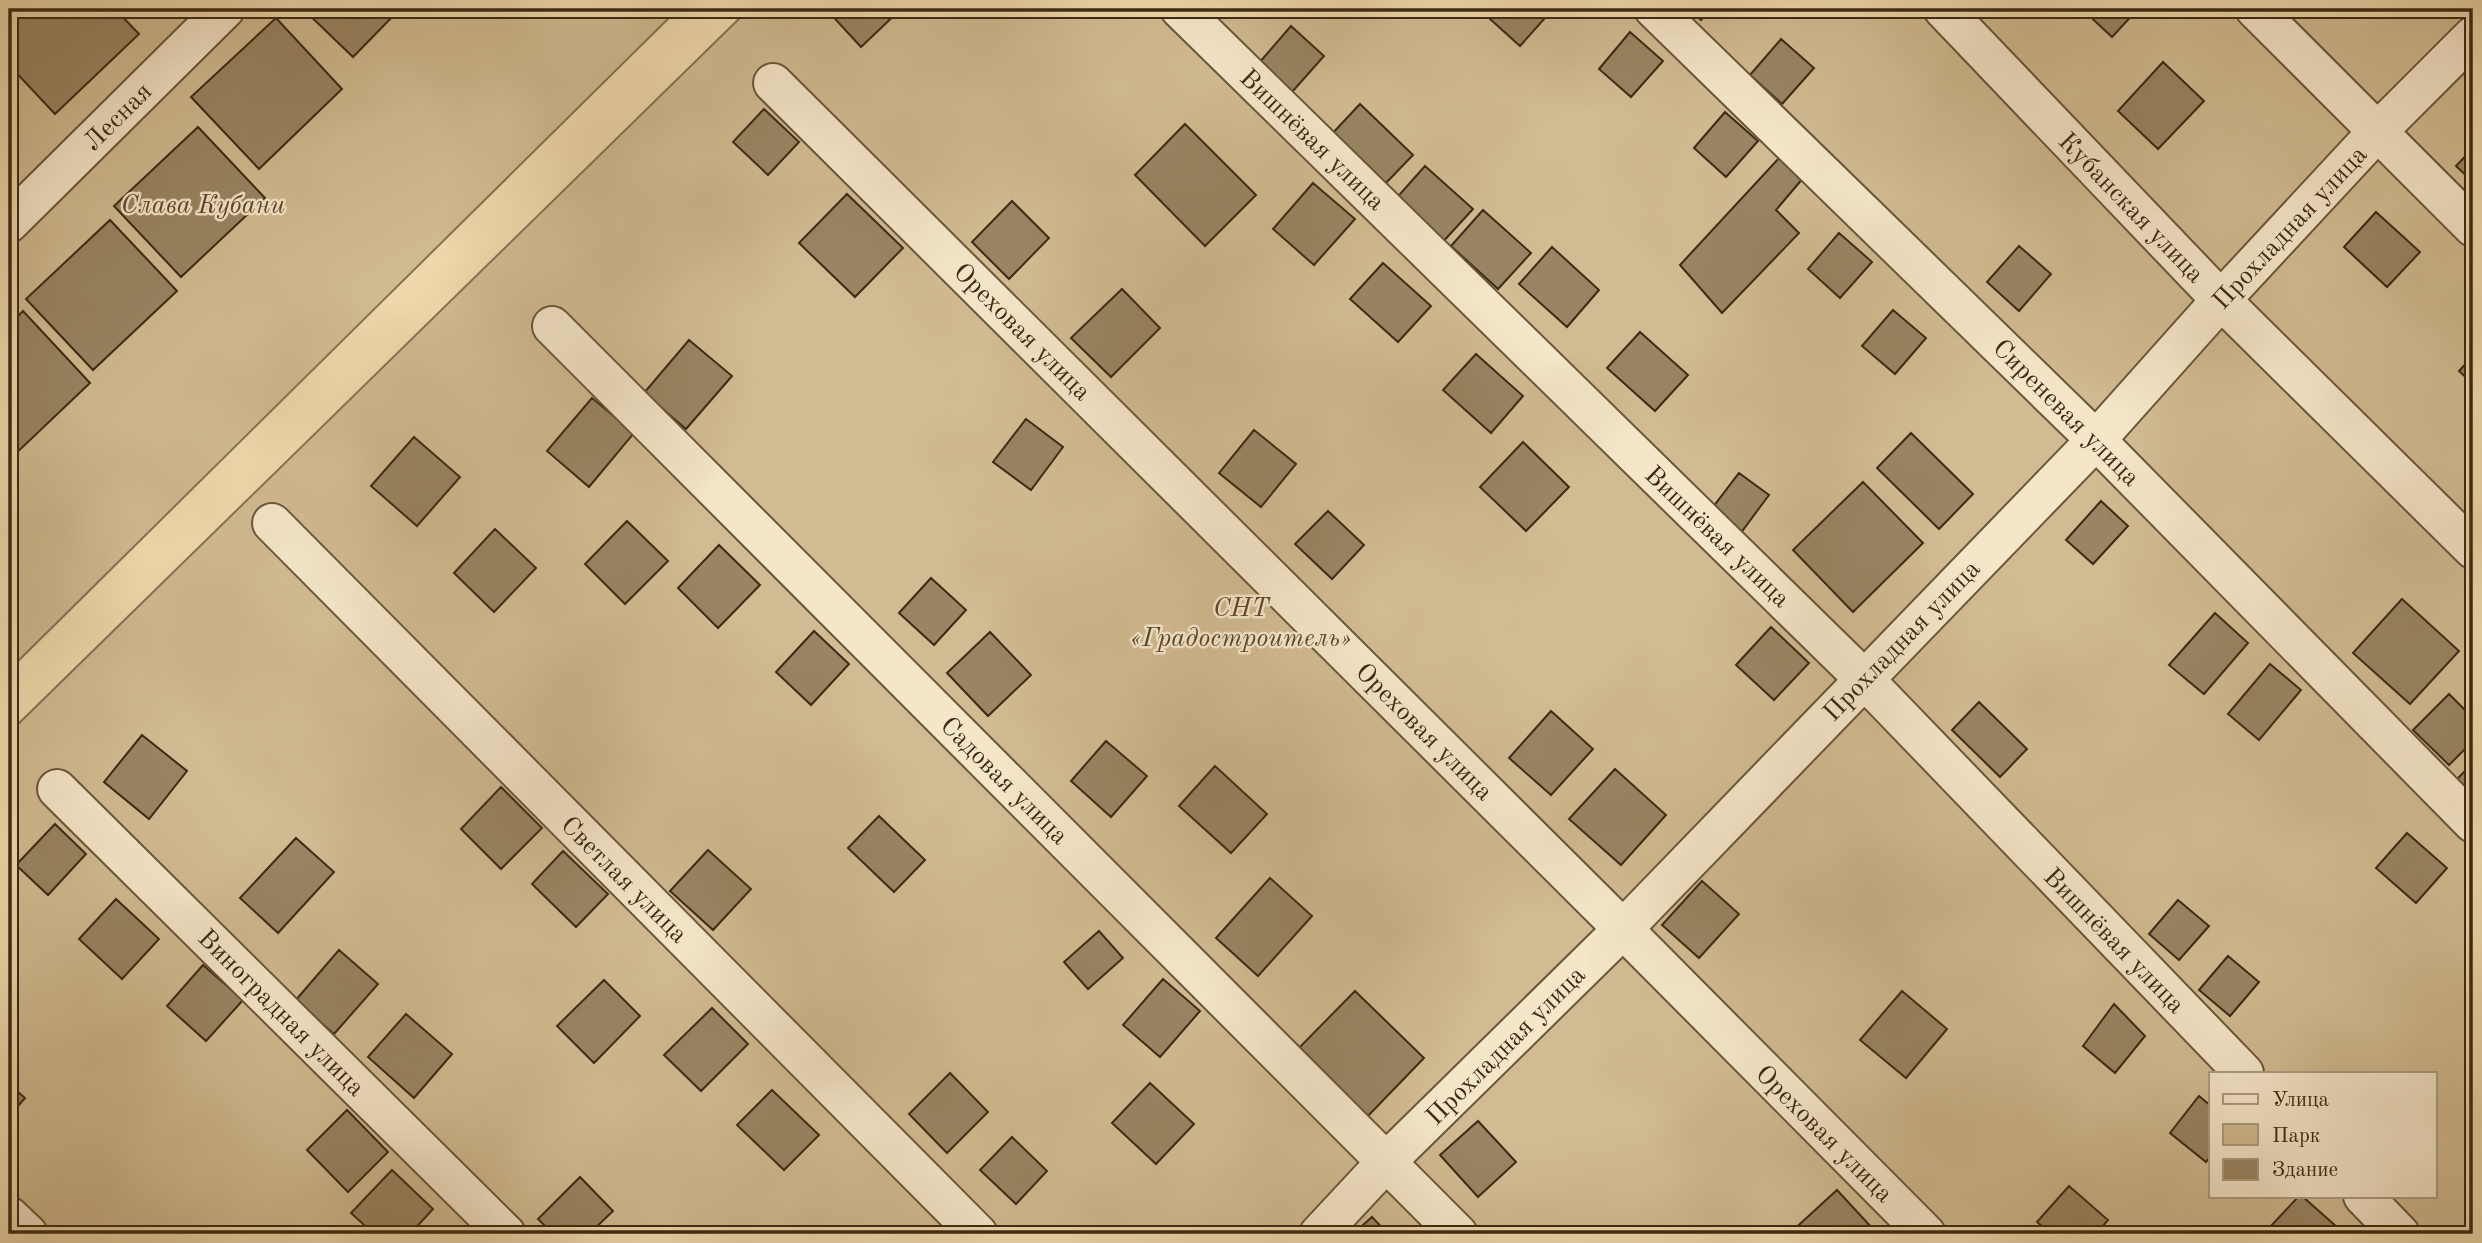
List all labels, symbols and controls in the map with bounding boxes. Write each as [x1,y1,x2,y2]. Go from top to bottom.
street label: Вишнёвая улица [1234,65,1389,216]
street label: Лесная [79,78,157,156]
street label: Кубанская улица [2053,128,2209,288]
street label: Прохладная улица [2208,142,2373,315]
park label: Слава Кубани [121,193,285,219]
street label: Ореховая улица [948,259,1095,406]
street label: Сиреневая улица [1987,335,2144,492]
street label: Вишнёвая улица [1639,462,1794,613]
street label: Прохладная улица [1819,556,1986,727]
park label: СНТ «Градостроитель» [1130,596,1352,652]
street label: Ореховая улица [1350,659,1497,806]
street label: Садовая улица [935,713,1072,850]
street label: Светлая улица [555,812,692,949]
street label: Вишнёвая улица [2038,864,2189,1019]
street label: Виноградная улица [192,925,369,1102]
street label: Прохладная улица [1422,962,1591,1131]
street label: Ореховая улица [1750,1061,1897,1208]
legend [2209,1072,2436,1198]
text: Улица [2272,1090,2329,1111]
text: Парк [2272,1126,2321,1147]
text: Здание [2272,1160,2338,1181]

